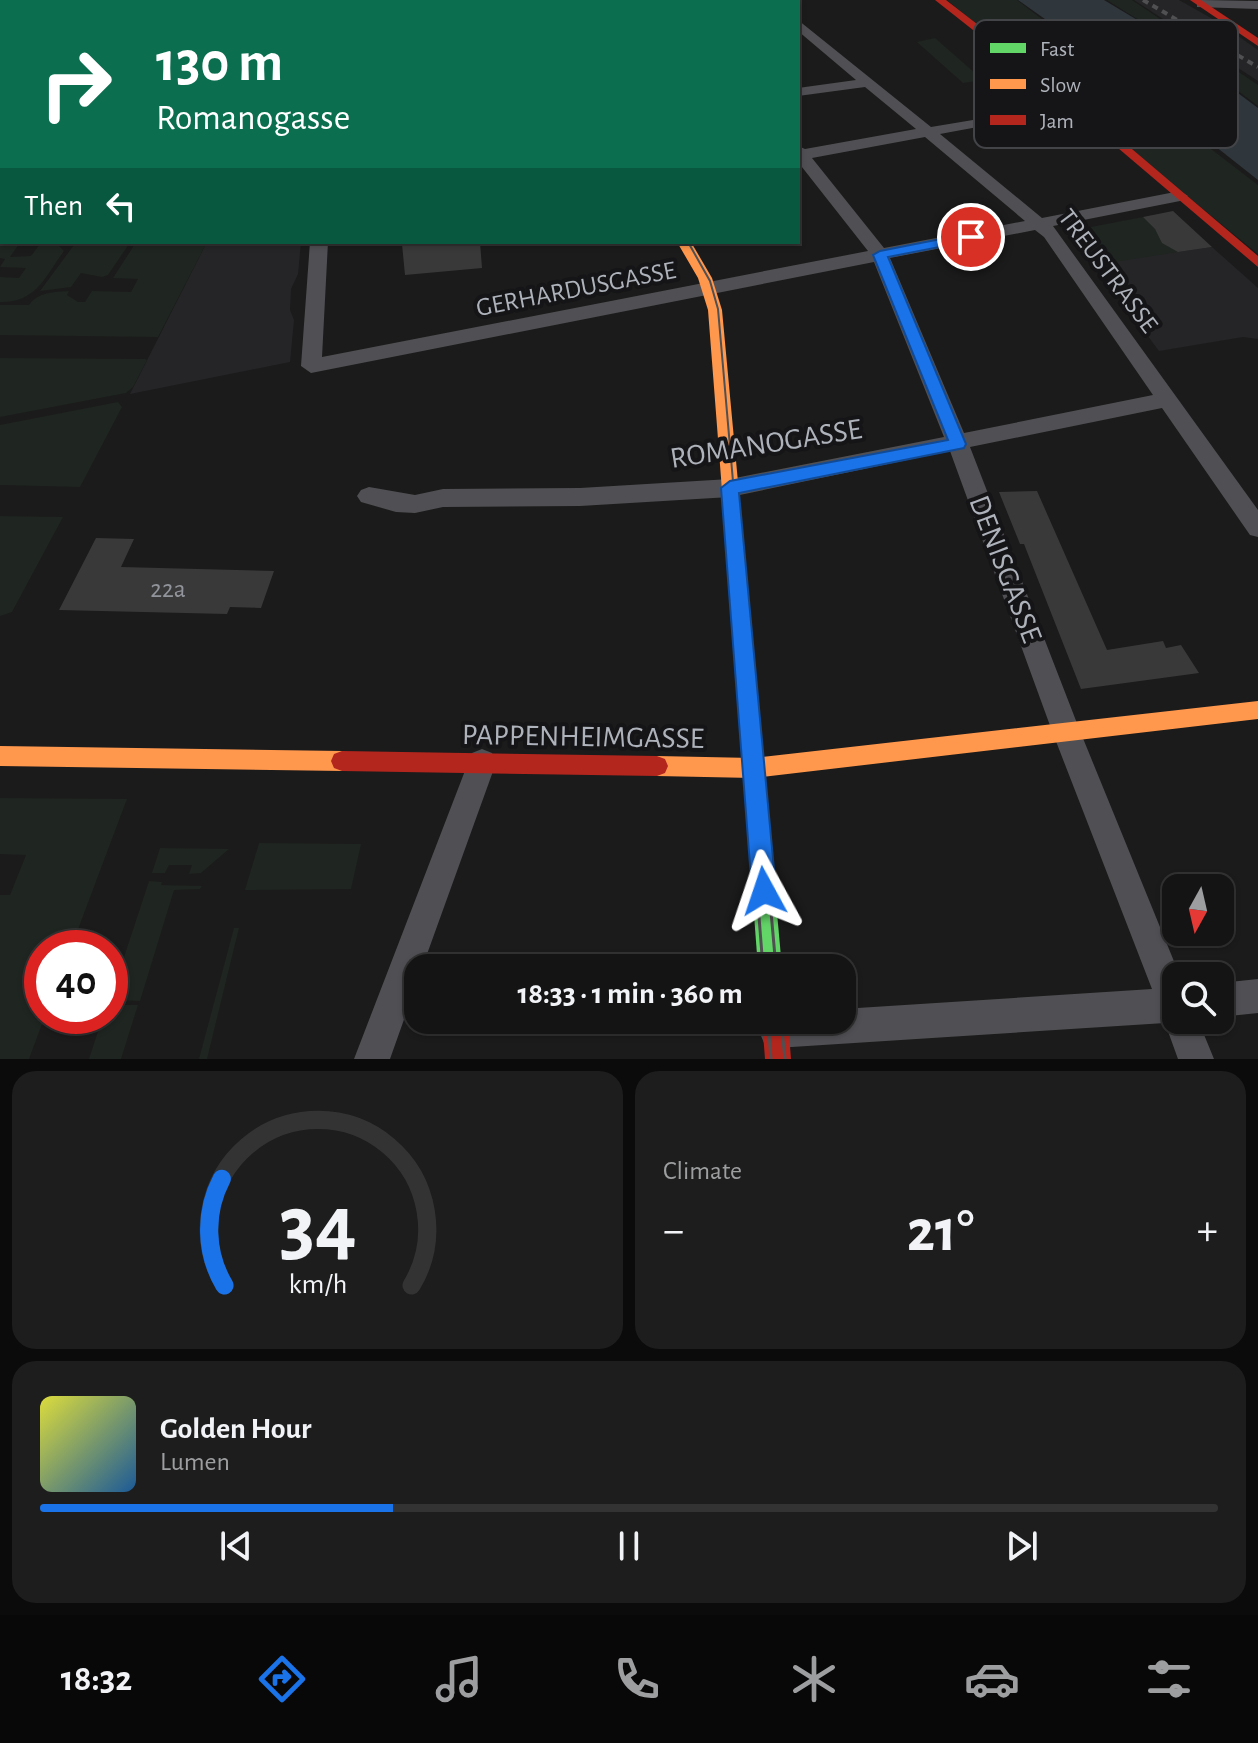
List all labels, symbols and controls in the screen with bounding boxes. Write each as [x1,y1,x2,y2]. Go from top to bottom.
legend [974,20,1238,148]
icon: right [24,32,128,136]
text: 130 m [156,35,283,91]
text: Fast [1040,38,1074,60]
text: Slow [1040,74,1081,96]
text: Romanogasse [156,100,350,136]
text: Jam [1040,110,1074,132]
icon: left [99,184,143,228]
text: Then [24,191,83,221]
pin [937,203,1005,271]
street label: TREUSTRASSE [1053,204,1163,338]
icon: arrive [949,215,993,259]
street label: GERHARDUSGASSE [474,257,678,321]
street label: ROMANOGASSE [668,414,864,474]
street label: DENISGASSE [963,491,1047,647]
house number: 22a [150,576,186,602]
street label: PAPPENHEIMGASSE [462,720,704,754]
position arrow [722,849,806,933]
north arrow [1162,874,1234,946]
map controls [1162,874,1234,1034]
speed limit sign: 40 [24,930,128,1034]
button: search [1162,962,1234,1034]
text: 18:33 · 1 min · 360 m [517,979,743,1009]
text: Climate [663,1158,742,1184]
text: 34 [279,1185,356,1269]
text: 21° [907,1202,974,1262]
text: − [663,1209,684,1253]
text: + [1197,1209,1218,1253]
text: km/h [288,1270,347,1299]
text: Golden Hour [160,1414,312,1444]
text: Lumen [160,1449,230,1475]
icon: previous [214,1524,258,1568]
icon: pause [607,1524,651,1568]
icon: next [1000,1524,1044,1568]
icon: directions [254,1651,310,1707]
icon: music [431,1651,487,1707]
icon: phone [609,1651,665,1707]
icon: climate [786,1651,842,1707]
icon: car [964,1651,1020,1707]
icon: filters [1141,1651,1197,1707]
text: 18:32 [61,1661,132,1697]

